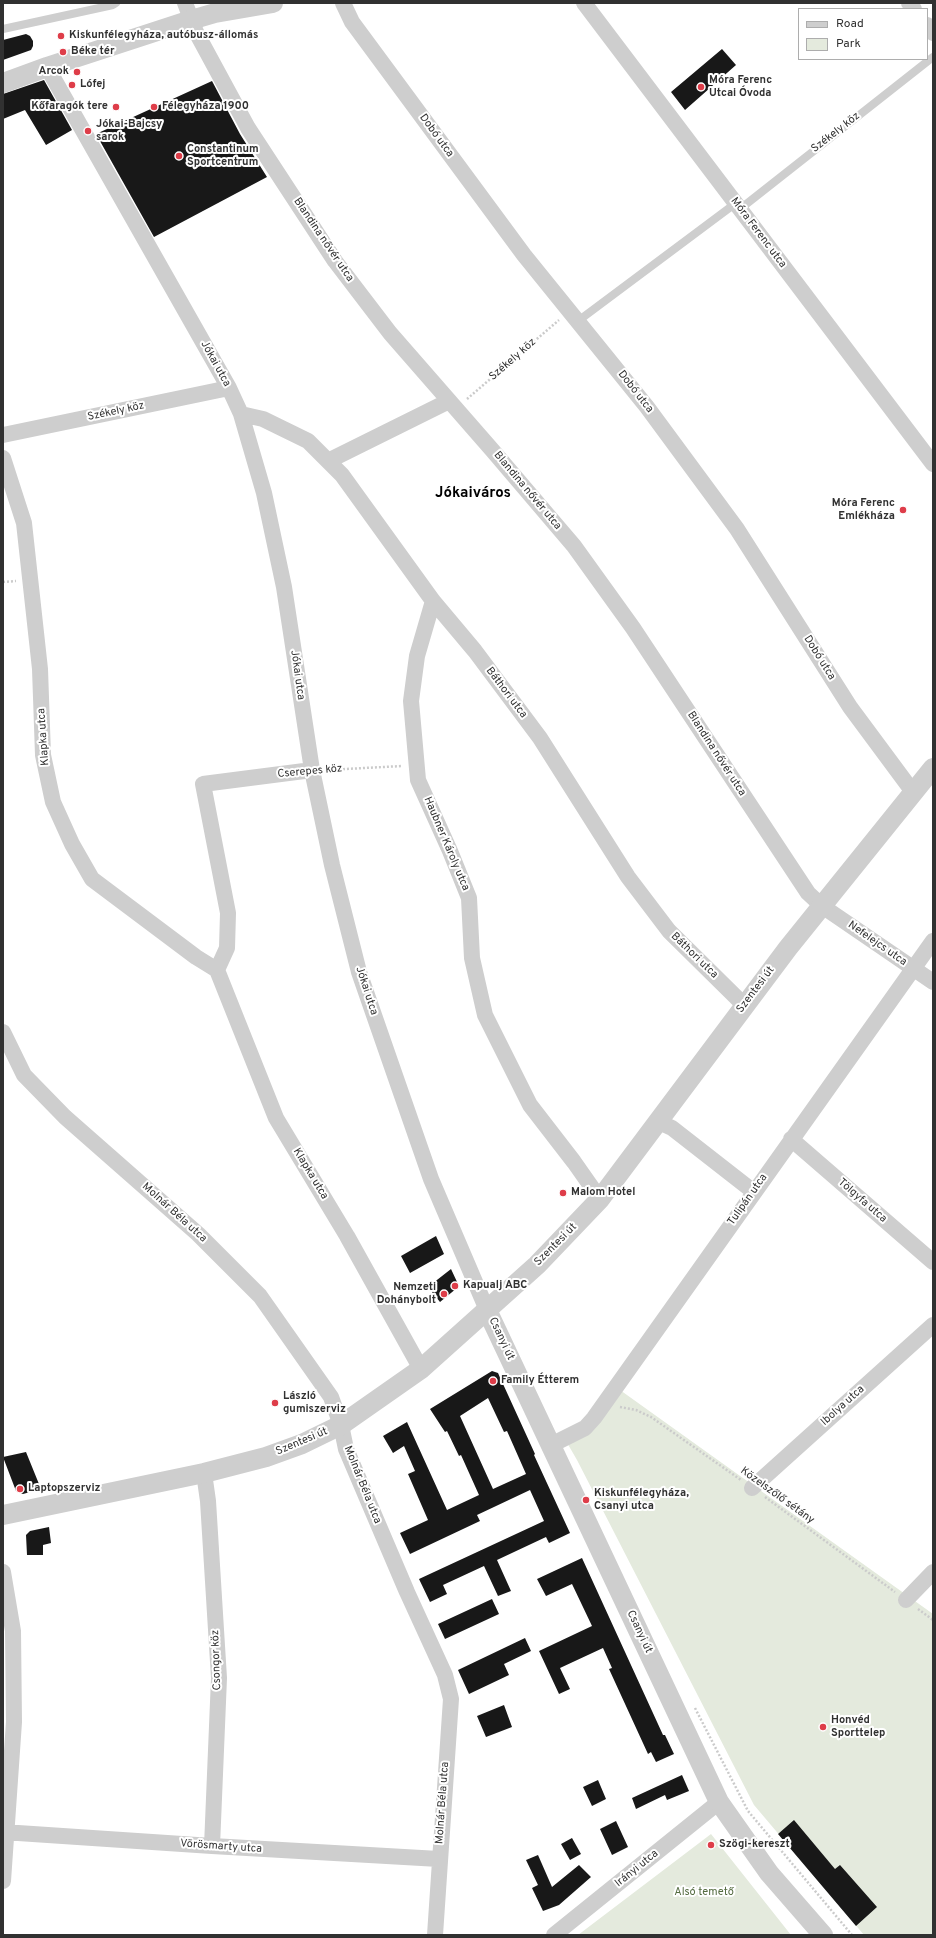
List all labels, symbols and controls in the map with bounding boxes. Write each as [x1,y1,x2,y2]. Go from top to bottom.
legend [798,8,928,60]
text: Road [836,16,864,32]
place label: Kiskunfélegyháza, autóbusz-állomás [69,29,258,43]
marker: Kiskunfélegyháza, autóbusz-állomás [56,31,66,41]
text: Park [836,36,861,52]
place label: Béke tér [71,45,115,59]
marker: Béke tér [58,47,68,57]
place label: Arcok [39,65,69,79]
marker: Arcok [72,67,82,77]
place label: Móra Ferenc Utcai Óvoda [709,74,772,100]
place label: Lófej [80,78,105,92]
marker: Lófej [67,80,77,90]
marker: Móra Ferenc Utcai Óvoda [696,82,706,92]
place label: Kőfaragók tere [31,100,108,114]
place label: Félegyháza 1900 [162,100,249,114]
marker: Kőfaragók tere [111,102,121,112]
marker: Félegyháza 1900 [149,102,159,112]
street label: Székely köz [809,110,863,156]
street label: Dobó utca [416,112,456,160]
place label: Jókai-Bajcsy sarok [96,118,162,144]
marker: Jókai-Bajcsy sarok [83,126,93,136]
place label: Constantinum Sportcentrum [187,143,259,169]
marker: Constantinum Sportcentrum [174,151,184,161]
street label: Móra Ferenc utca [727,195,789,271]
street label: Blandina nővér utca [290,196,356,284]
street label: Székely köz [487,336,539,384]
street label: Jókai utca [197,339,233,389]
street label: Dobó utca [614,368,656,416]
street label: Székely köz [86,400,146,424]
street label: Blandina nővér utca [490,449,564,533]
district label: Jókaiváros [435,485,511,503]
place label: Móra Ferenc Emlékháza [832,497,895,523]
marker: Móra Ferenc Emlékháza [898,505,908,515]
street label: Dobó utca [800,633,838,683]
street label: Jókai utca [287,649,307,701]
street label: Báthori utca [483,665,529,721]
street label: Klapka utca [35,708,53,766]
street label: Blandina nővér utca [684,709,748,799]
street label: Cserepes köz [277,763,343,781]
street label: Haubner Károly utca [420,795,472,893]
street label: Nefelejcs utca [845,919,909,969]
street label: Báthori utca [668,930,720,982]
street label: Szentesi út [734,964,778,1016]
street label: Jókai utca [352,965,380,1017]
street label: Klapka utca [289,1146,331,1202]
street label: Tulipán utca [725,1172,771,1228]
street label: Tölgyfa utca [835,1176,889,1226]
street label: Molnár Béla utca [139,1180,209,1246]
place label: Malom Hotel [571,1186,635,1200]
marker: Malom Hotel [558,1188,568,1198]
street label: Szentesi út [532,1221,580,1269]
place label: Kapualj ABC [463,1279,527,1293]
place label: Nemzeti Dohánybolt [377,1281,436,1307]
marker: Kapualj ABC [450,1281,460,1291]
marker: Nemzeti Dohánybolt [439,1289,449,1299]
street label: Csanyi út [485,1315,517,1363]
place label: Family Étterem [501,1374,579,1388]
marker: Family Étterem [488,1376,498,1386]
street label: Ibolya utca [819,1383,867,1429]
place label: László gumiszerviz [283,1390,346,1416]
marker: László gumiszerviz [270,1398,280,1408]
street label: Szentesi út [274,1425,330,1459]
street label: Molnár Béla utca [340,1444,384,1526]
street label: Közelszőlő sétány [737,1465,817,1527]
place label: Laptopszerviz [28,1482,101,1496]
marker: Laptopszerviz [15,1484,25,1494]
place label: Kiskunfélegyháza, Csanyi utca [594,1487,689,1513]
marker: Kiskunfélegyháza, Csanyi utca [581,1495,591,1505]
street label: Csanyi út [623,1608,655,1656]
street label: Csongor köz [209,1629,225,1691]
place label: Honvéd Sporttelep [831,1714,885,1740]
marker: Honvéd Sporttelep [818,1722,828,1732]
street label: Molnár Béla utca [434,1761,452,1845]
street label: Vörösmarty utca [180,1838,262,1856]
place label: Szögi-kereszt [719,1838,790,1852]
marker: Szögi-kereszt [706,1840,716,1850]
street label: Irányi utca [613,1848,661,1890]
park label: Alsó temető [674,1886,734,1900]

